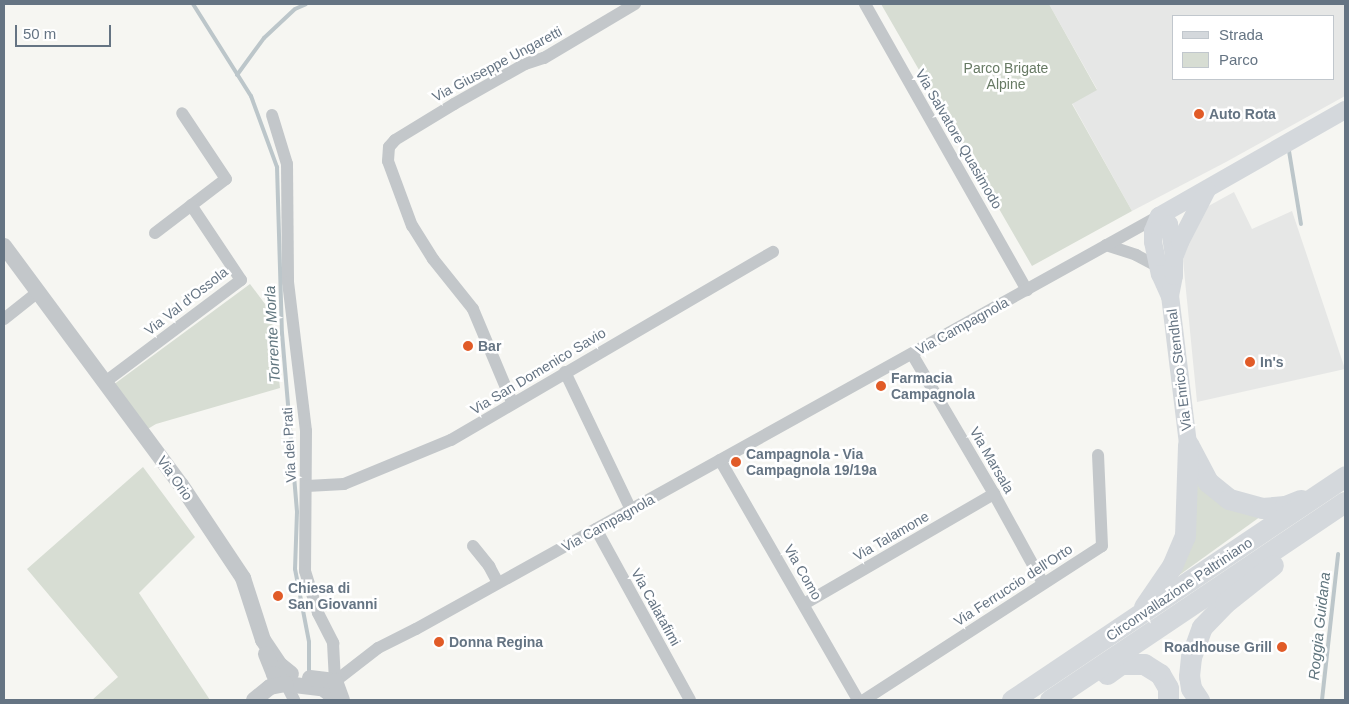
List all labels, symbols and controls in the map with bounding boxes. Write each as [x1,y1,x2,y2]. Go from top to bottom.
scale bar [18,15,114,47]
legend [1172,15,1334,80]
street label: Via Giuseppe Ungaretti [429,23,565,105]
text: 50 m [23,25,56,42]
text: Strada [1219,26,1263,43]
text: Parco [1219,51,1258,68]
park label: Parco Brigate Alpine [964,60,1048,92]
street label: Via Salvatore Quasimodo [912,66,1006,212]
place label: Auto Rota [1209,106,1276,122]
marker: Auto Rota [1193,108,1205,120]
street label: Via Val d'Ossola [141,263,231,339]
water label: Torrente Morla [260,285,284,383]
street label: Via Campagnola [913,294,1011,358]
street label: Via Enrico Stendhal [1163,308,1195,432]
street label: Via San Domenico Savio [467,324,609,418]
place label: Bar [478,338,501,354]
marker: Bar [462,340,474,352]
place label: In's [1260,354,1284,370]
marker: In's [1244,356,1256,368]
place label: Farmacia Campagnola [891,370,975,402]
marker: Farmacia Campagnola [875,380,887,392]
street label: Via dei Prati [279,407,299,483]
street label: Via Marsala [966,424,1018,496]
place label: Campagnola - Via Campagnola 19/19a [746,446,877,478]
street label: Via Orio [154,453,196,503]
marker: Campagnola - Via Campagnola 19/19a [730,456,742,468]
street label: Via Campagnola [559,491,657,555]
street label: Via Talamone [850,508,932,564]
street label: Circonvallazione Paltriniano [1103,534,1255,644]
street label: Via Ferruccio dell'Orto [951,540,1075,630]
street label: Via Como [780,541,826,603]
street label: Via Calatafimi [628,565,684,649]
water label: Roggia Guidana [1304,571,1334,681]
place label: Chiesa di San Giovanni [288,580,377,612]
marker: Chiesa di San Giovanni [272,590,284,602]
place label: Donna Regina [449,634,543,650]
marker: Donna Regina [433,636,445,648]
place label: Roadhouse Grill [1164,639,1272,655]
marker: Roadhouse Grill [1276,641,1288,653]

